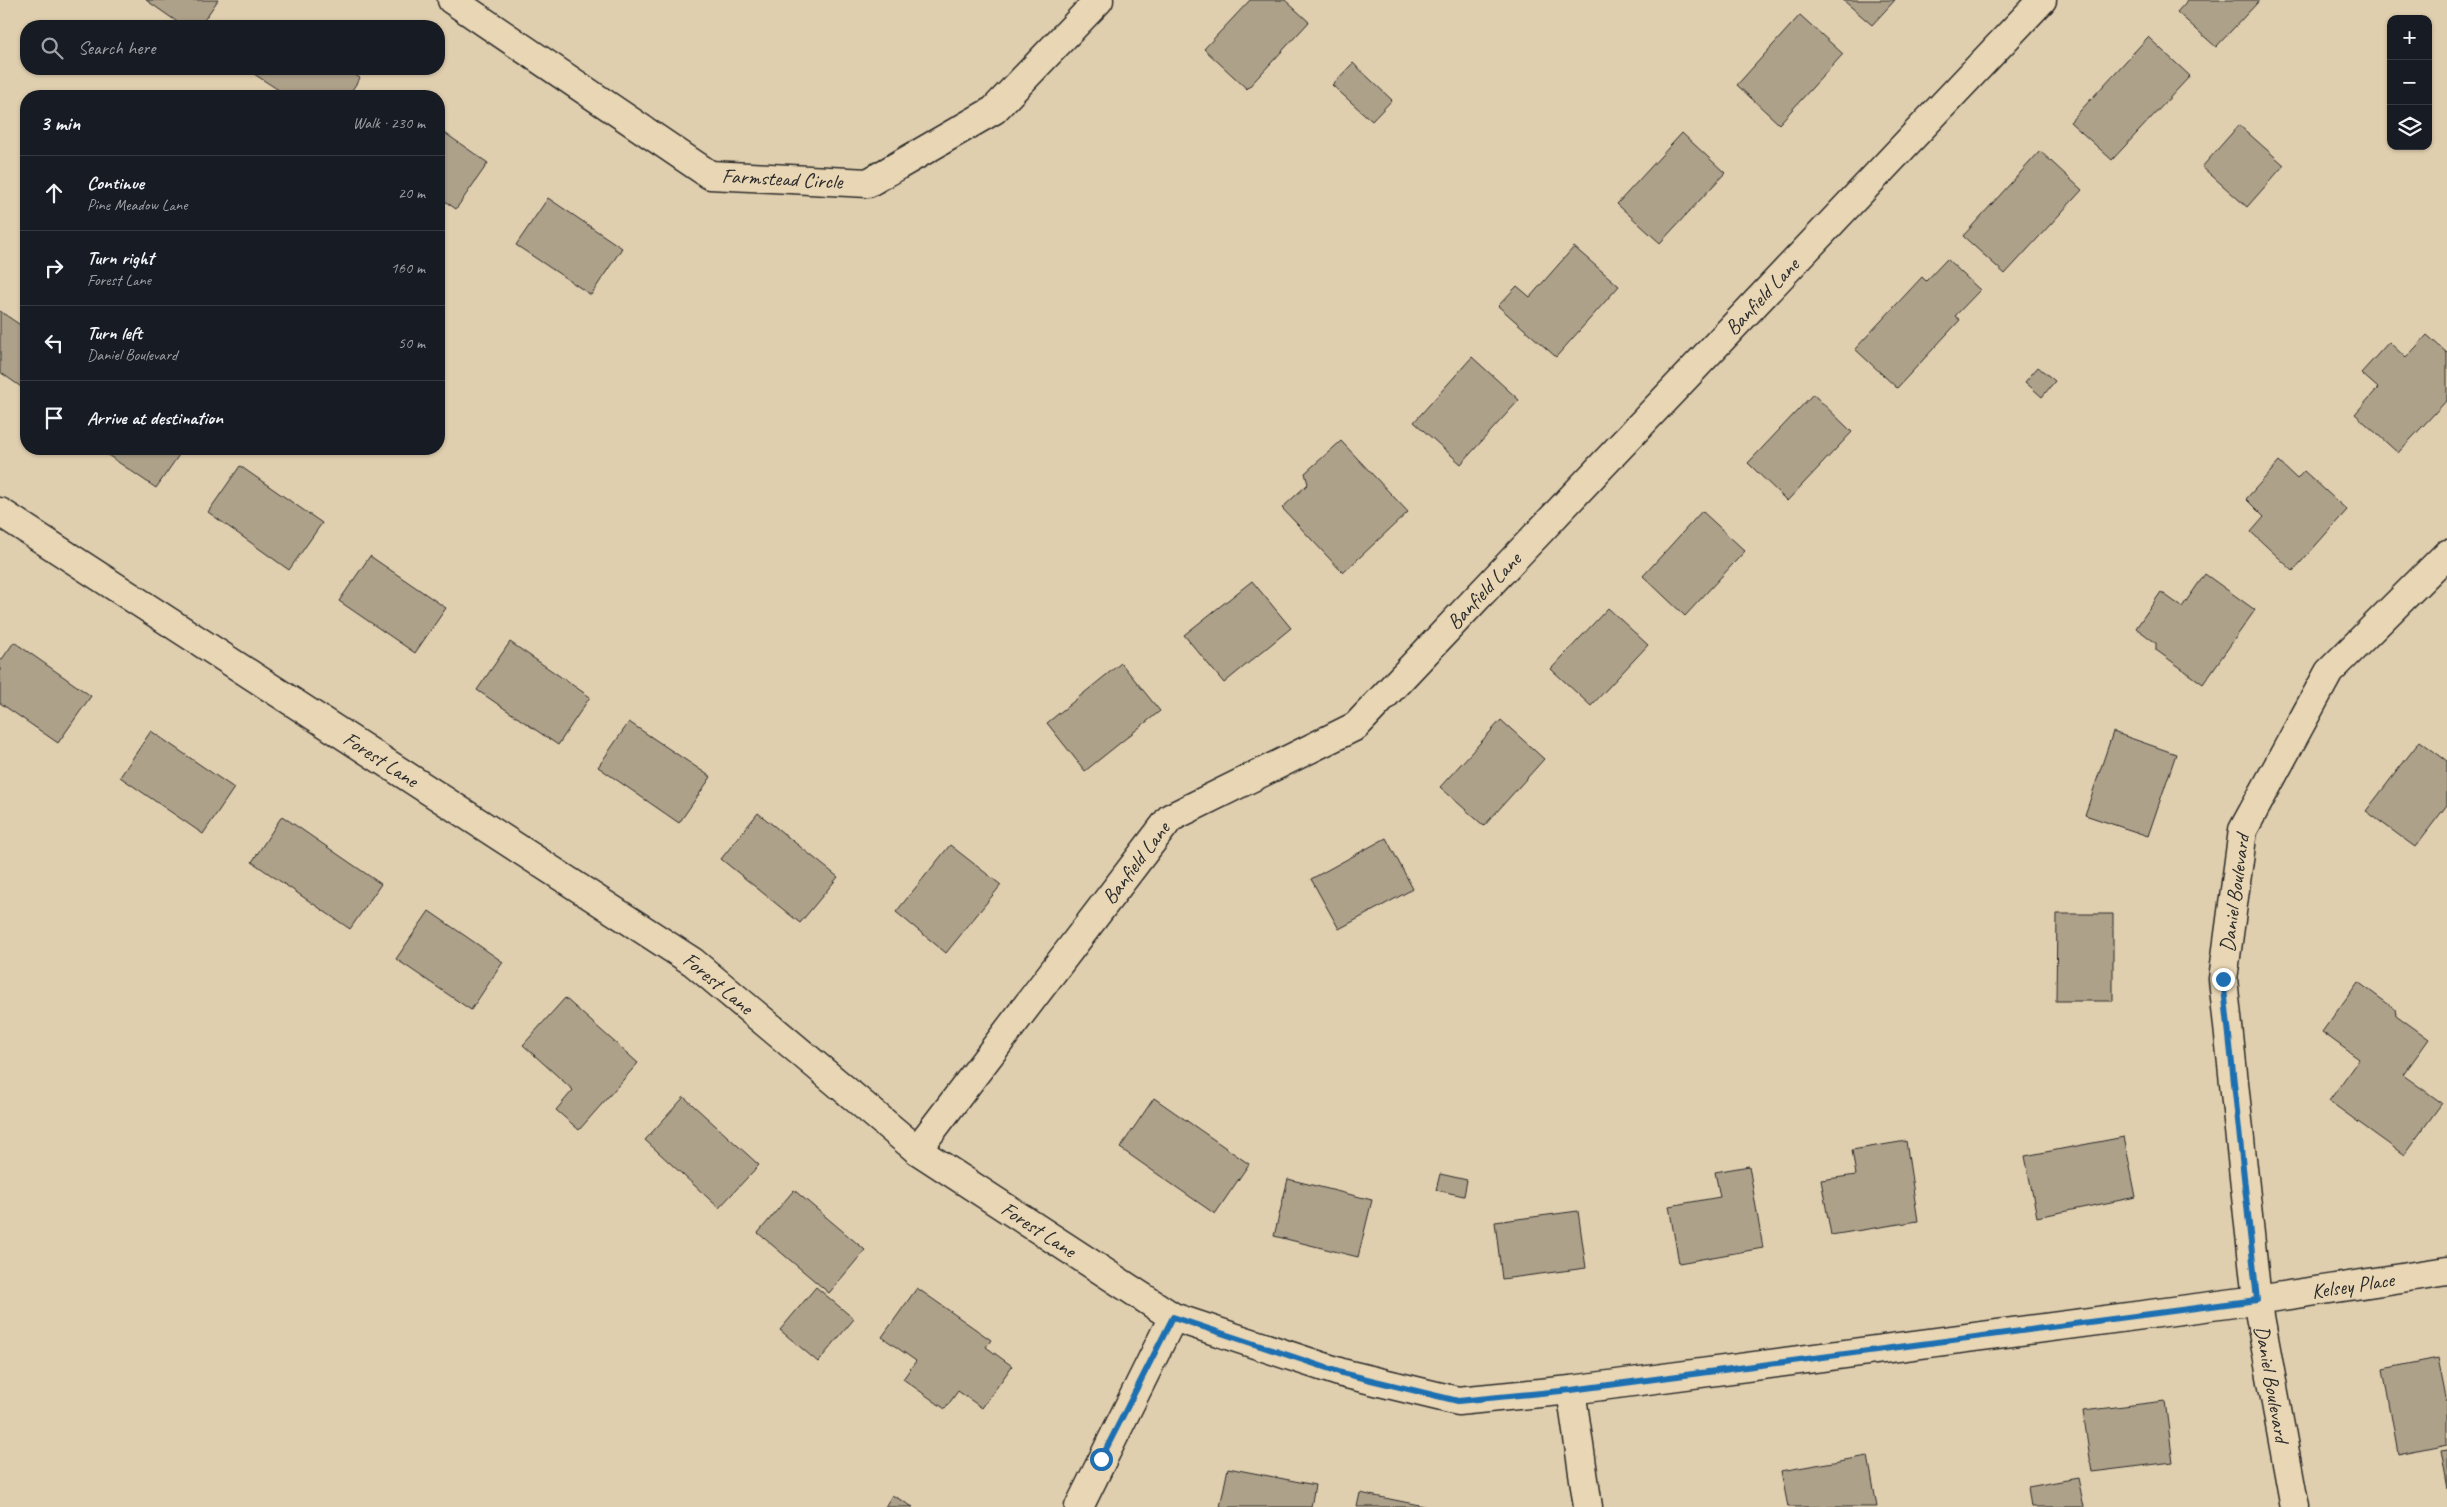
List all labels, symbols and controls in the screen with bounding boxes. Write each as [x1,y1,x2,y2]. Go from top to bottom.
map controls [2387,15,2432,150]
button: + [2387,15,2432,60]
search box [20,20,445,75]
icon: search [38,34,66,62]
text: Search here [78,36,155,60]
button: − [2387,60,2432,105]
button: layers [2387,105,2432,150]
text: 3 min [40,110,80,136]
text: Walk · 230 m [353,113,425,133]
street label: Farmstead Circle [721,163,844,195]
text: Continue [87,171,144,195]
icon: ahead [40,179,68,207]
text: 20 m [398,183,425,203]
text: Pine Meadow Lane [87,195,187,215]
text: Turn right [87,246,154,270]
street label: Banfield Lane [1719,251,1806,340]
icon: right [40,254,68,282]
text: 160 m [391,258,425,278]
text: Forest Lane [87,270,151,290]
text: Turn left [87,321,142,345]
icon: left [40,329,68,357]
text: 50 m [398,333,425,353]
text: Daniel Boulevard [87,345,177,365]
icon: arrive [40,404,68,432]
text: Arrive at destination [87,406,223,430]
street label: Banfield Lane [1441,545,1528,635]
street label: Forest Lane [338,725,425,794]
street label: Banfield Lane [1096,815,1177,909]
street label: Daniel Boulevard [2214,830,2256,953]
street label: Forest Lane [678,946,760,1021]
route end [2212,968,2235,991]
street label: Forest Lane [996,1196,1083,1264]
street label: Kelsey Place [2310,1266,2398,1304]
street label: Daniel Boulevard [2249,1323,2296,1447]
route start [1090,1448,1113,1471]

